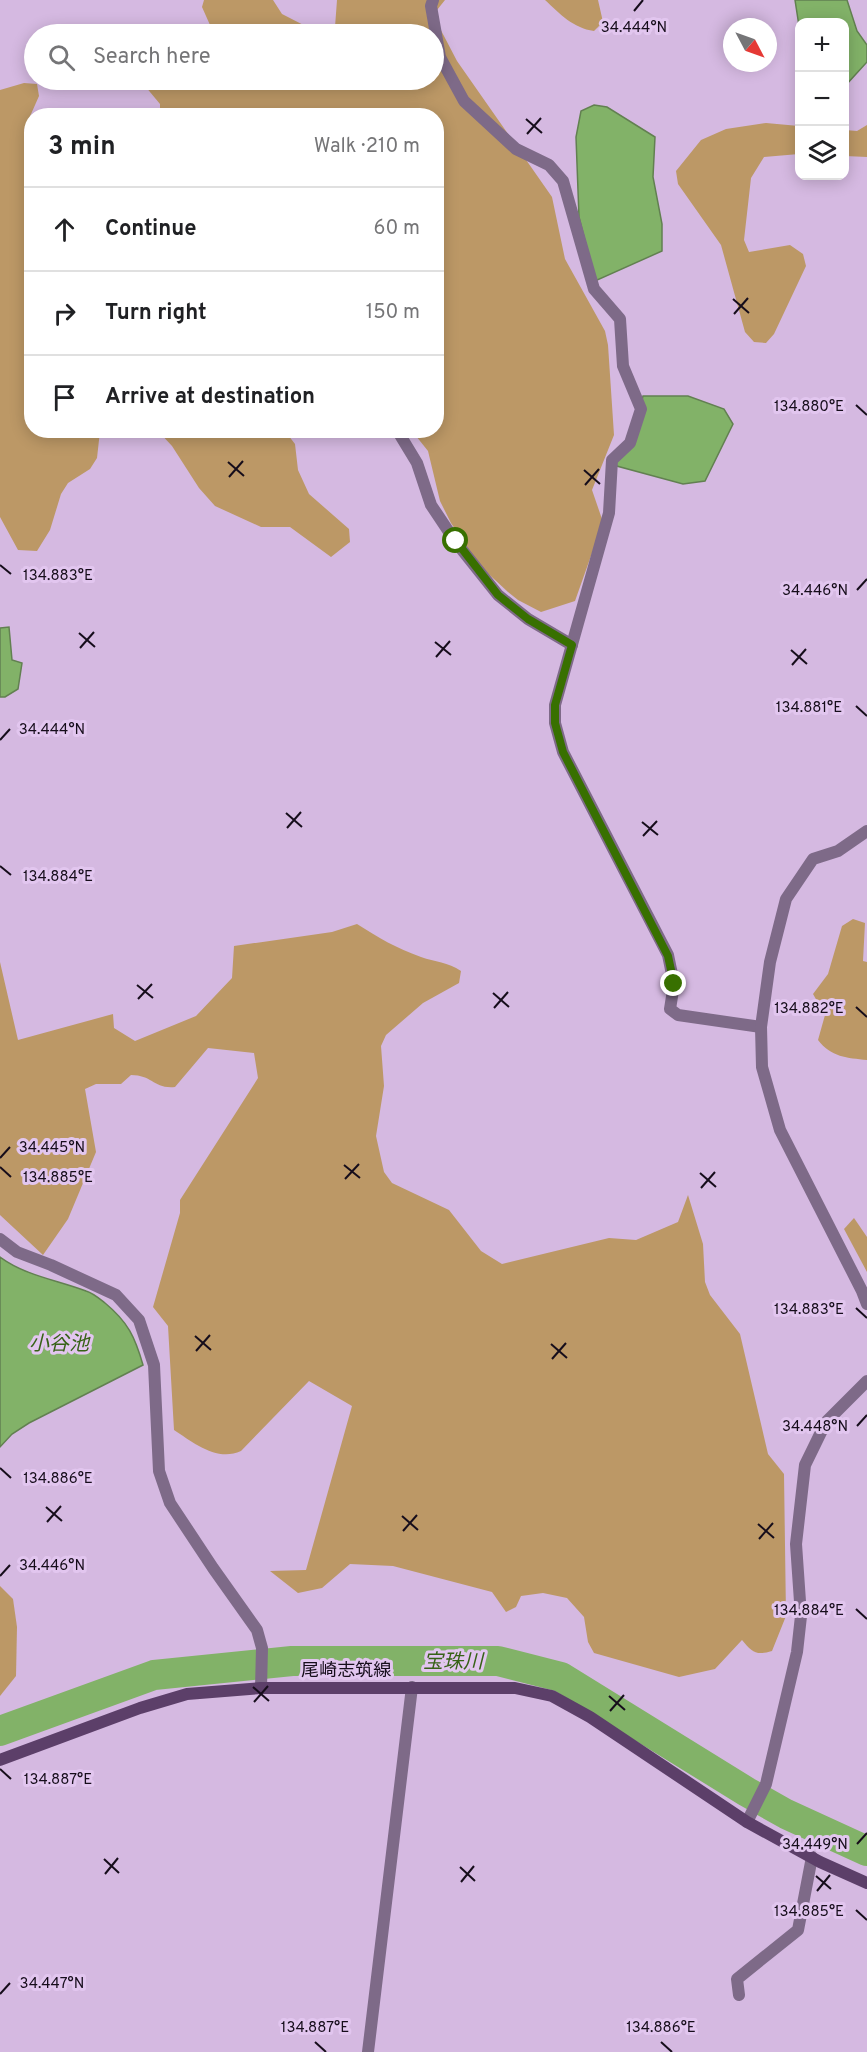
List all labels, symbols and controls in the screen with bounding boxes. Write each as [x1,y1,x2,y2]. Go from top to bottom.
north arrow [723,18,777,72]
map controls [795,18,849,180]
button: + [795,18,849,72]
text: 34.444°N [601,19,667,38]
search box [24,24,444,90]
icon: search [45,41,78,74]
text: Search here [93,44,211,71]
button: − [795,72,849,126]
button: layers [795,126,849,180]
text: 3 min [48,131,116,164]
text: Walk · 210 m [314,134,420,160]
icon: ahead [48,213,81,246]
text: Continue [105,216,196,243]
text: 60 m [374,216,420,242]
icon: right [48,297,81,330]
text: Turn right [105,300,207,327]
text: 150 m [366,300,420,326]
icon: arrive [48,381,81,414]
text: Arrive at destination [105,384,315,411]
text: 134.880°E [774,398,844,417]
route start [442,527,468,553]
text: 134.883°E [23,567,93,586]
text: 34.446°N [782,582,848,601]
text: 134.881°E [776,699,842,718]
text: 34.444°N [19,721,85,740]
text: 134.884°E [23,868,93,887]
route end [660,970,686,996]
text: 134.882°E [774,1000,844,1019]
text: 34.445°N [19,1139,85,1158]
text: 134.885°E [23,1169,93,1188]
text: 134.883°E [774,1301,844,1320]
water label: 小谷池 [29,1332,91,1358]
text: 34.448°N [782,1418,848,1437]
text: 134.886°E [23,1470,93,1489]
text: 34.446°N [19,1557,85,1576]
text: 134.884°E [774,1602,844,1621]
water label: 宝珠川 [423,1650,485,1676]
street label: 尾崎志筑線 [301,1660,391,1683]
text: 134.887°E [24,1771,92,1790]
text: 34.449°N [782,1836,848,1855]
text: 134.885°E [774,1903,844,1922]
text: 34.447°N [20,1975,84,1994]
text: 134.887°E [281,2019,349,2038]
text: 134.886°E [626,2019,696,2038]

